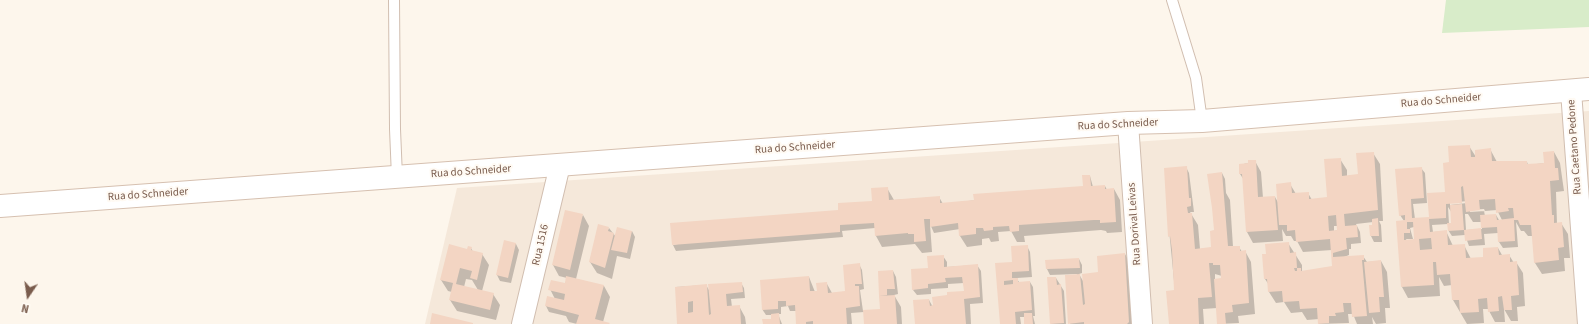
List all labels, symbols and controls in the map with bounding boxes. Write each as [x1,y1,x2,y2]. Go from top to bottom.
street label: Rua do Schneider [1400,91,1482,111]
street label: Rua Caetano Pedone [1565,99,1585,195]
street label: Rua do Schneider [1077,116,1159,134]
street label: Rua do Schneider [754,139,836,157]
street label: Rua do Schneider [430,163,512,181]
street label: Rua Dorival Leivas [1126,182,1144,266]
street label: Rua do Schneider [107,186,189,204]
street label: Rua 1516 [530,223,552,267]
north arrow [8,276,48,316]
text: N [20,300,30,316]

